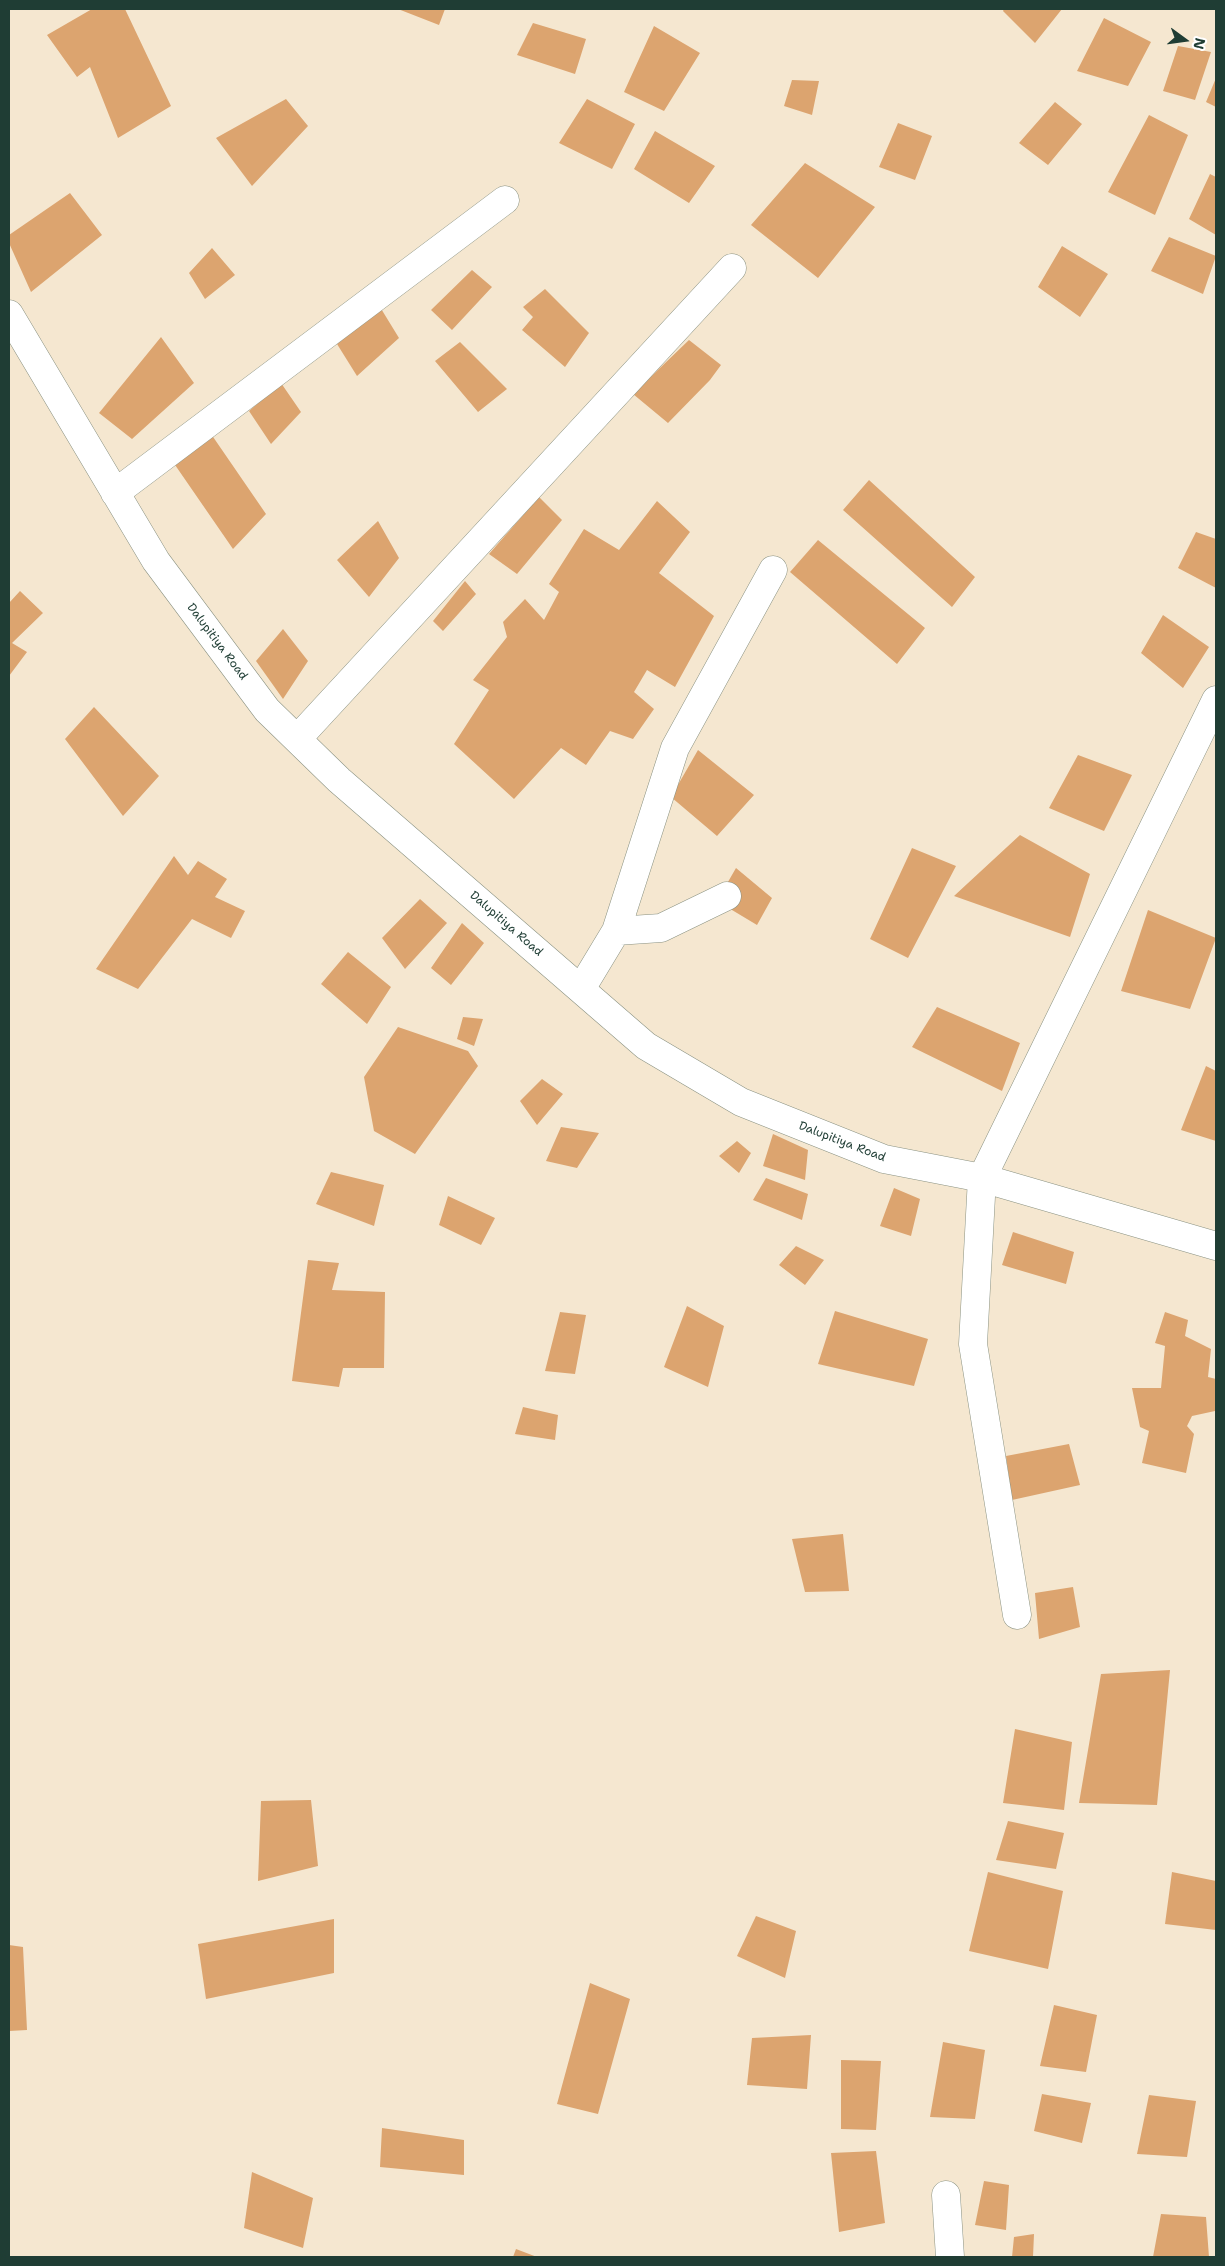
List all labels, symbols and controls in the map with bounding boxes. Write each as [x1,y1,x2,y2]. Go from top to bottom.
north arrow [1160,15,1210,65]
text: N [1189,36,1210,51]
street label: Dalupitiya Road [184,601,250,683]
street label: Dalupitiya Road [467,888,545,960]
street label: Dalupitiya Road [796,1119,888,1165]

